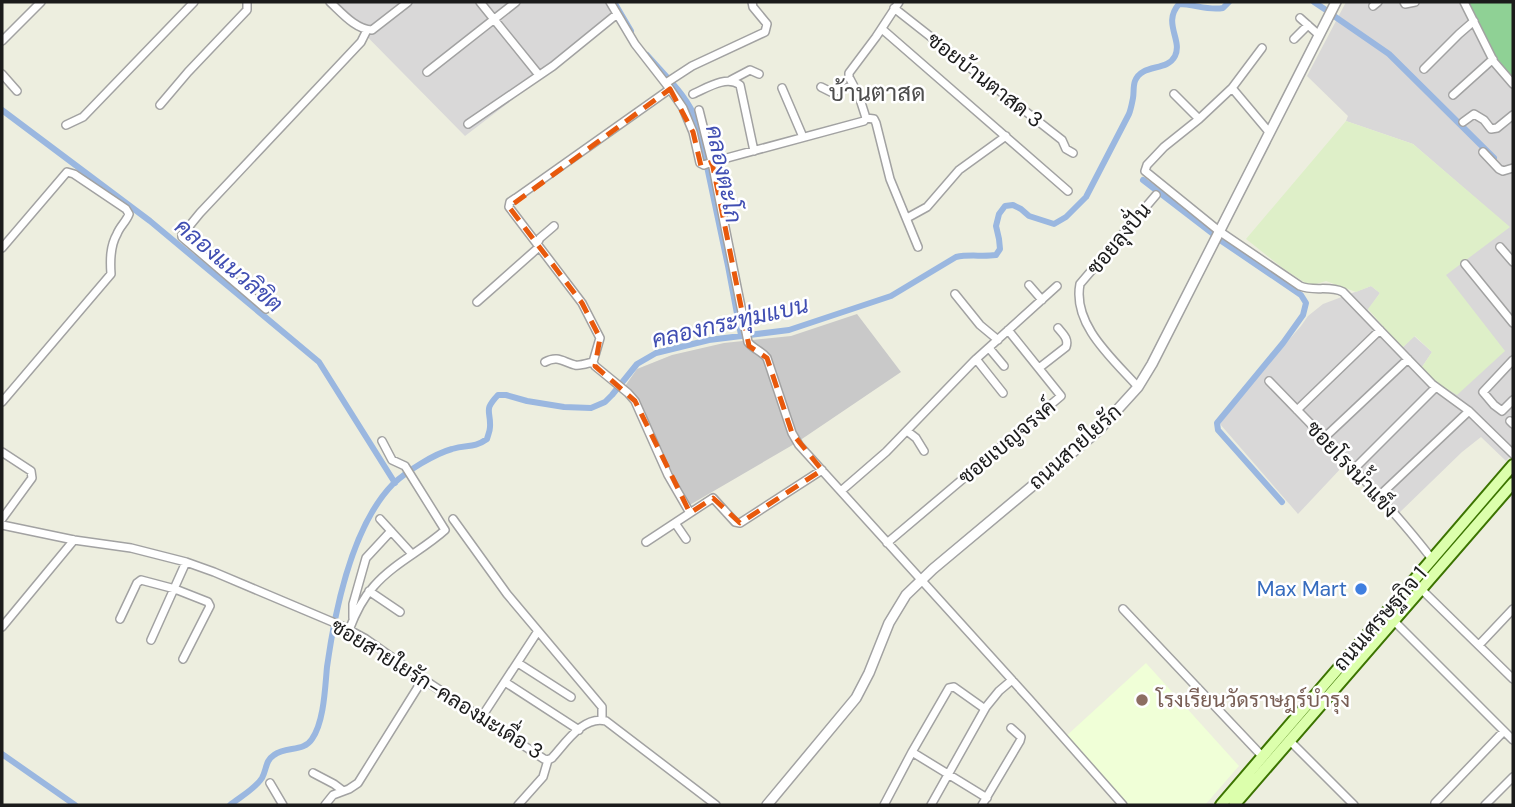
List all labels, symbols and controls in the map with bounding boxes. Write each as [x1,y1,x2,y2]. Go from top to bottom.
street label: ซอยบ้านตาสด 3 [921,26,1049,134]
district label: บ้านตาสด [829,77,925,108]
water label: คลองตะโก [699,122,750,226]
street label: ซอยลุงปั่น [1077,194,1157,281]
water label: คลองแนวลิขิต [169,211,289,319]
water label: คลองกระทุ่มแบน [649,289,812,356]
street label: ซอยเบญจรงค์ [952,393,1062,491]
street label: ถนนสายใยรัก [1023,398,1127,496]
street label: ซอยโรงน้ำแข็ง [1300,412,1407,523]
street label: ถนนเศรษฐกิจ 1 [1327,561,1433,677]
place label: Max Mart [1257,575,1347,603]
marker: Max Mart [1353,581,1369,597]
street label: ซอยสายใยรัก-คลองมะเดื่อ 3 [326,607,552,766]
place label: โรงเรียนวัดราษฎร์บํารุง [1155,686,1350,714]
marker: โรงเรียนวัดราษฎร์บํารุง [1134,692,1150,708]

